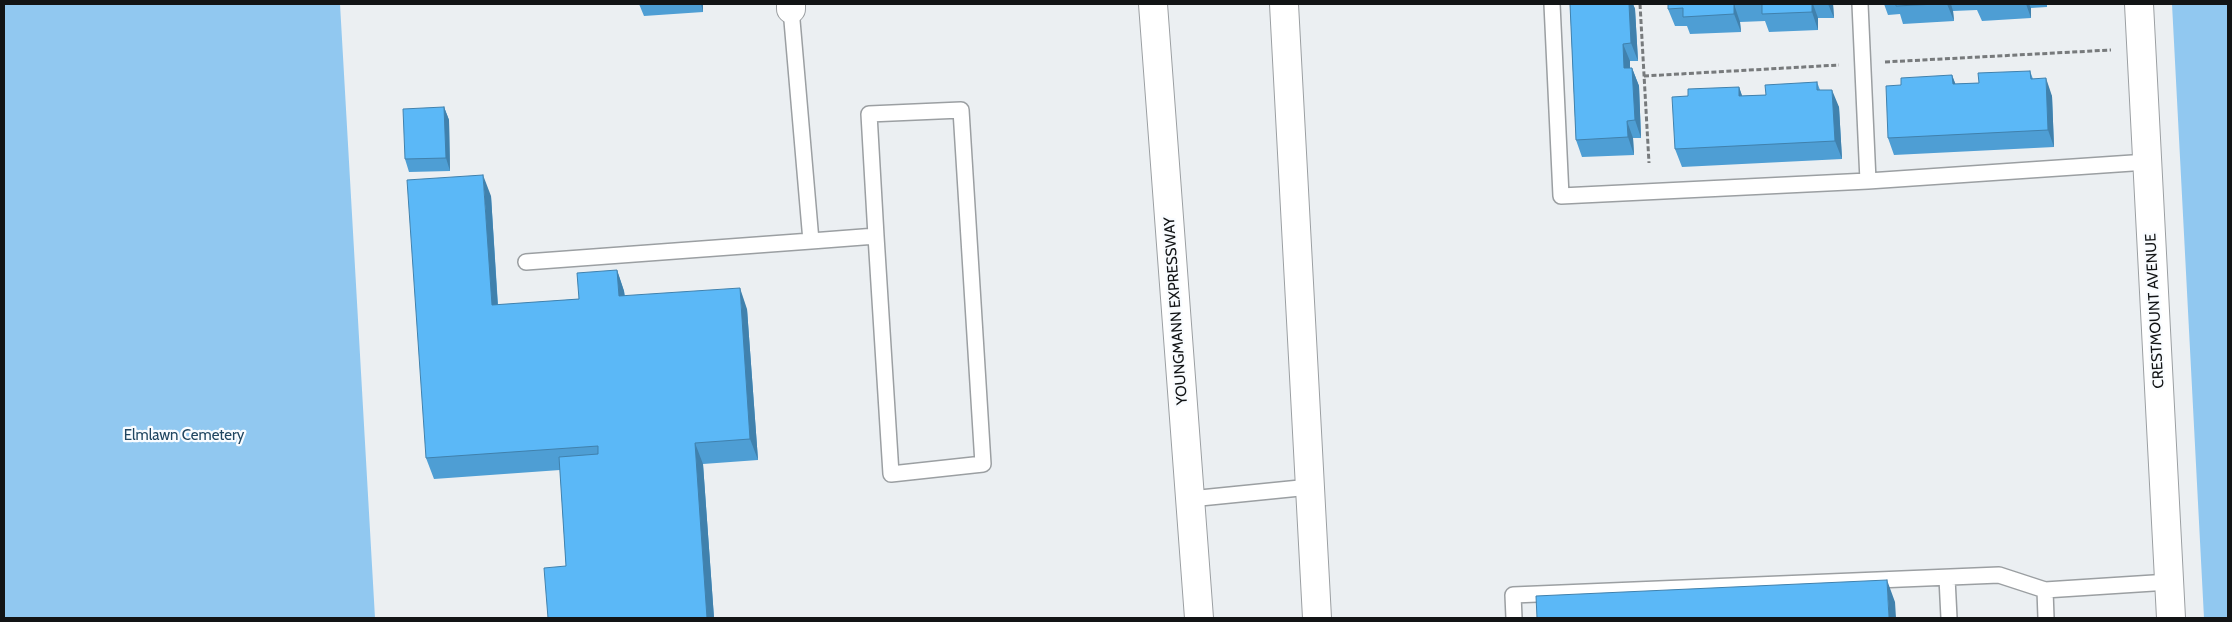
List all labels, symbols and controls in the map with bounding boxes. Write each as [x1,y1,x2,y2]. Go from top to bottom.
street label: YOUNGMANN EXPRESSWAY [1160,217,1192,405]
street label: CRESTMOUNT AVENUE [2142,233,2168,389]
park label: Elmlawn Cemetery [124,427,244,445]

